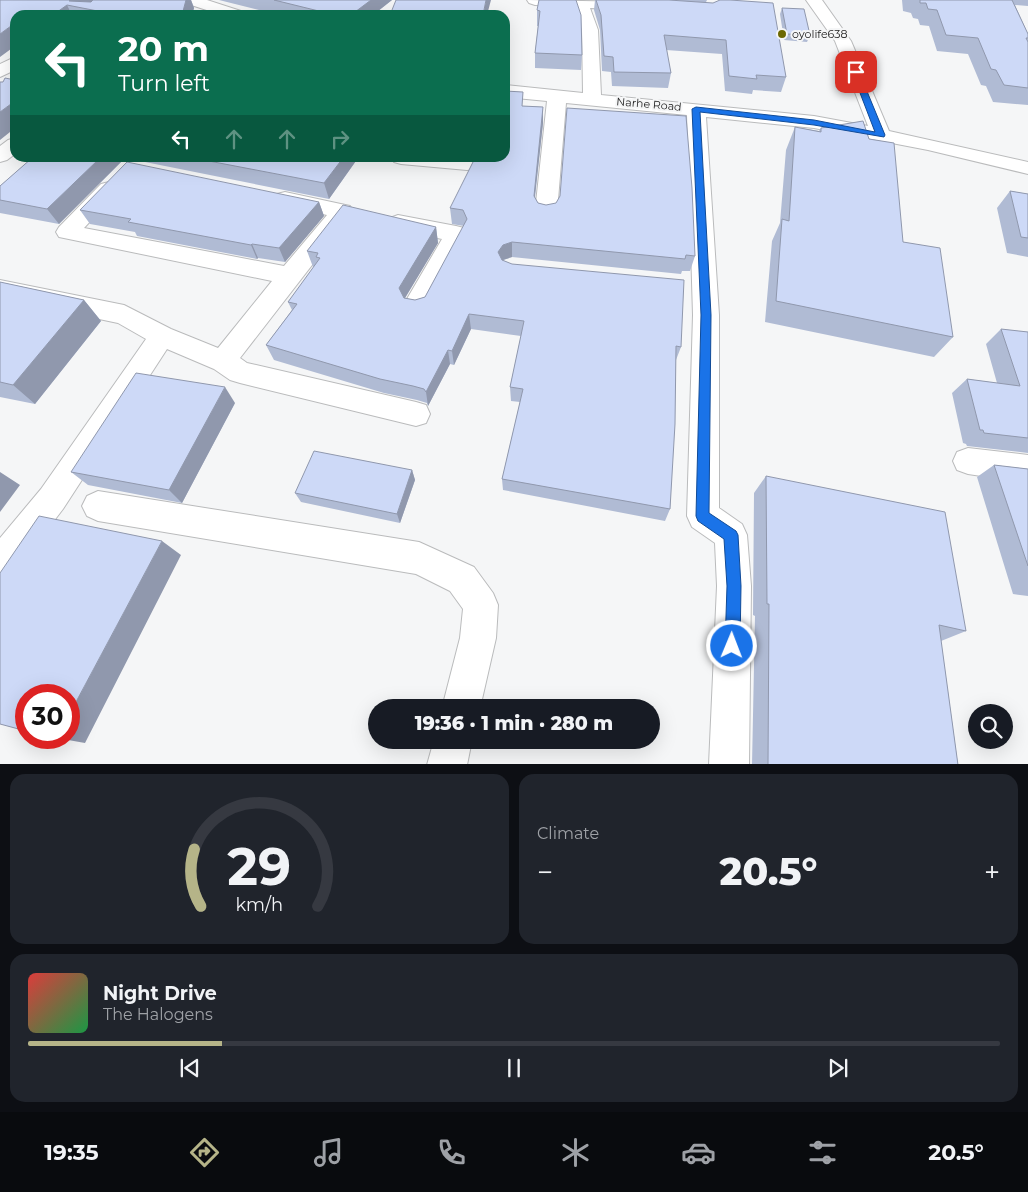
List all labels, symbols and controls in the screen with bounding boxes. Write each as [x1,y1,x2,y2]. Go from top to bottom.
text: 20 m [118,27,209,70]
place label: oyolife638 [792,27,848,41]
marker: oyolife638 [776,28,788,40]
icon: left [35,30,100,95]
pin [835,51,877,93]
icon: arrive [842,58,870,86]
text: Turn left [118,70,210,97]
street label: Narhe Road [616,94,682,114]
icon: left [167,125,195,153]
icon: ahead [220,125,248,153]
icon: ahead [273,125,301,153]
icon: right [326,125,354,153]
position arrow [705,619,757,671]
speed limit sign: 30 [15,684,80,749]
map controls [968,704,1013,749]
button: search [968,704,1013,749]
text: 19:36 · 1 min · 280 m [415,712,613,735]
text: Climate [537,824,599,843]
text: 29 [228,835,291,898]
text: 20.5° [720,848,817,895]
text: − [537,855,553,889]
text: + [984,855,1000,889]
text: km/h [236,894,283,915]
text: Night Drive [103,982,217,1005]
text: The Halogens [103,1005,213,1024]
icon: previous [176,1054,204,1082]
icon: pause [500,1054,528,1082]
icon: next [824,1054,852,1082]
icon: directions [187,1135,222,1170]
icon: music [311,1135,346,1170]
icon: phone [434,1135,469,1170]
icon: climate [558,1135,593,1170]
icon: car [681,1135,716,1170]
icon: filters [805,1135,840,1170]
text: 19:35 [44,1139,99,1166]
text: 20.5° [928,1139,984,1166]

